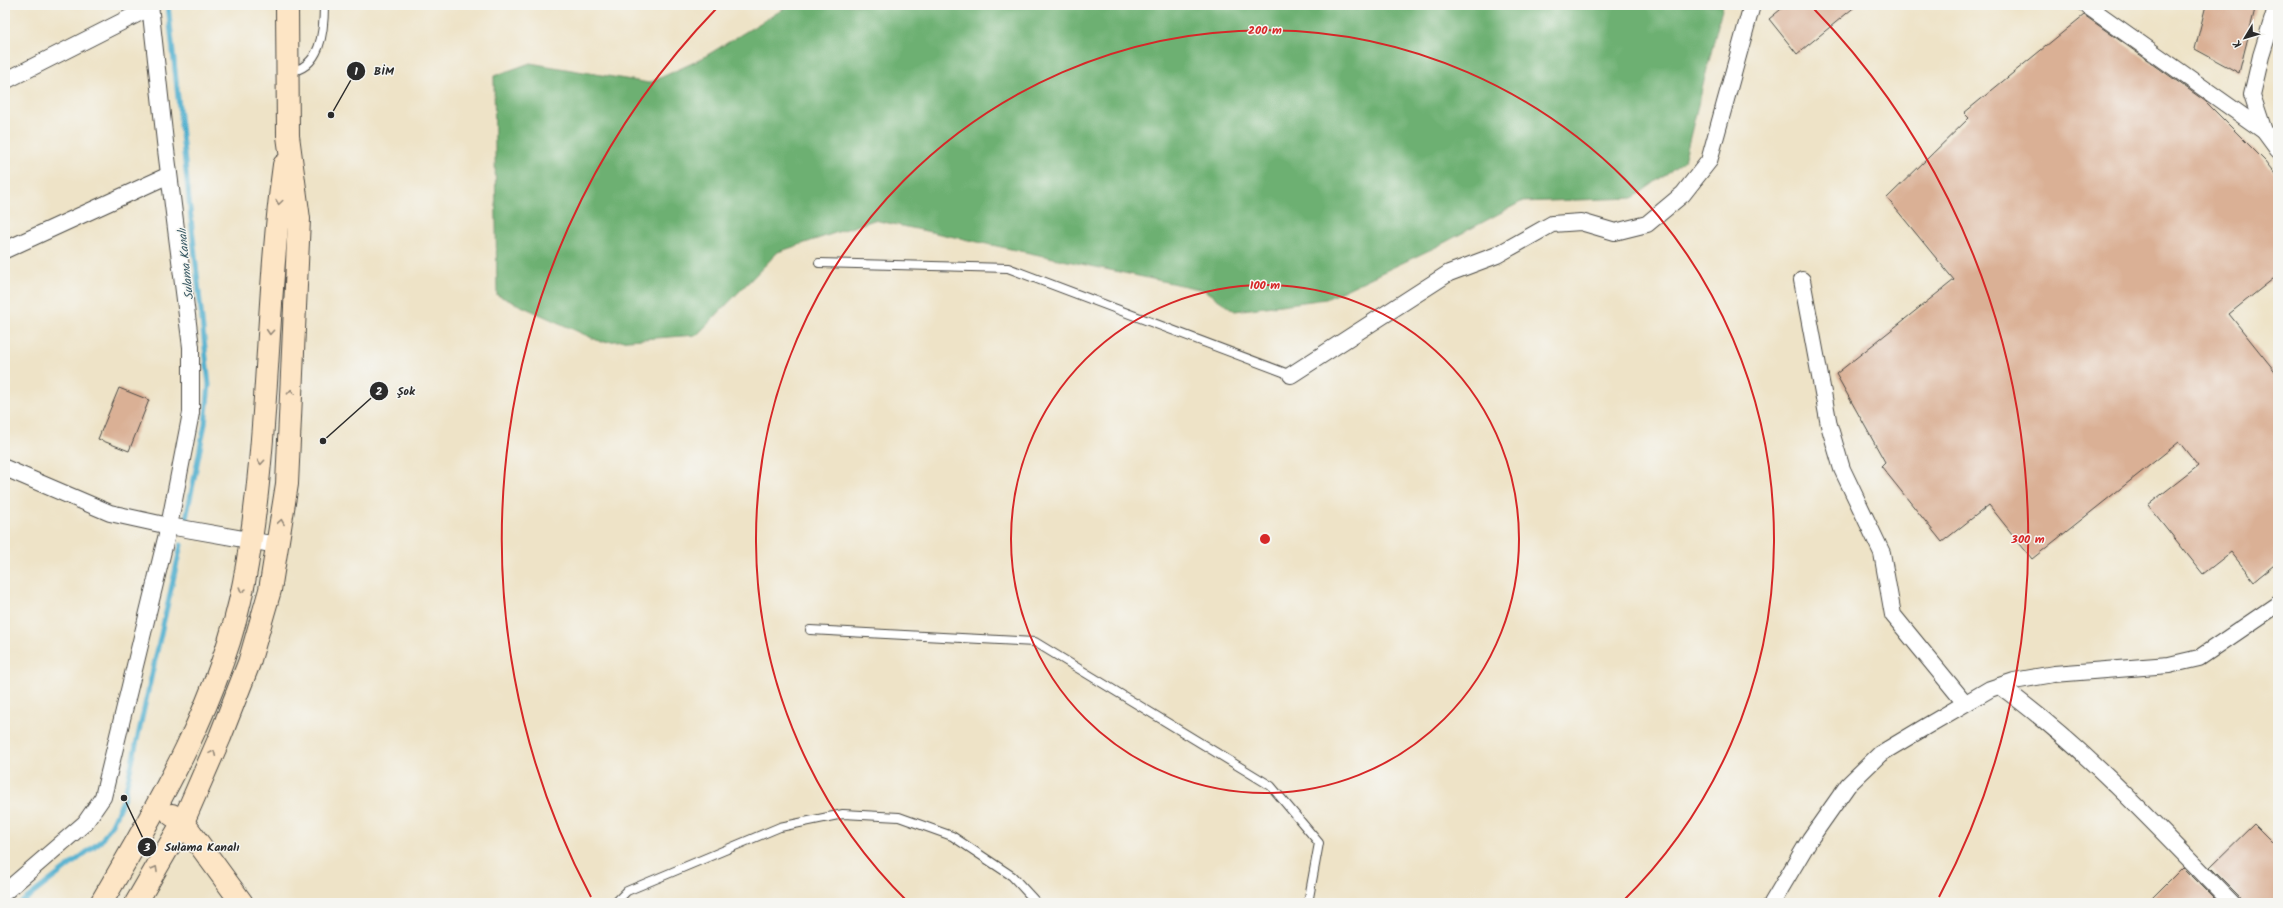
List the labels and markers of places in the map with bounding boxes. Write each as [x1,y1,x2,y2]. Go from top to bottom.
callout: BİM [346,59,402,83]
callout: Şok [369,379,423,403]
centre of rings [1258,532,1272,546]
callout: Sulama Kanalı [137,835,247,859]

